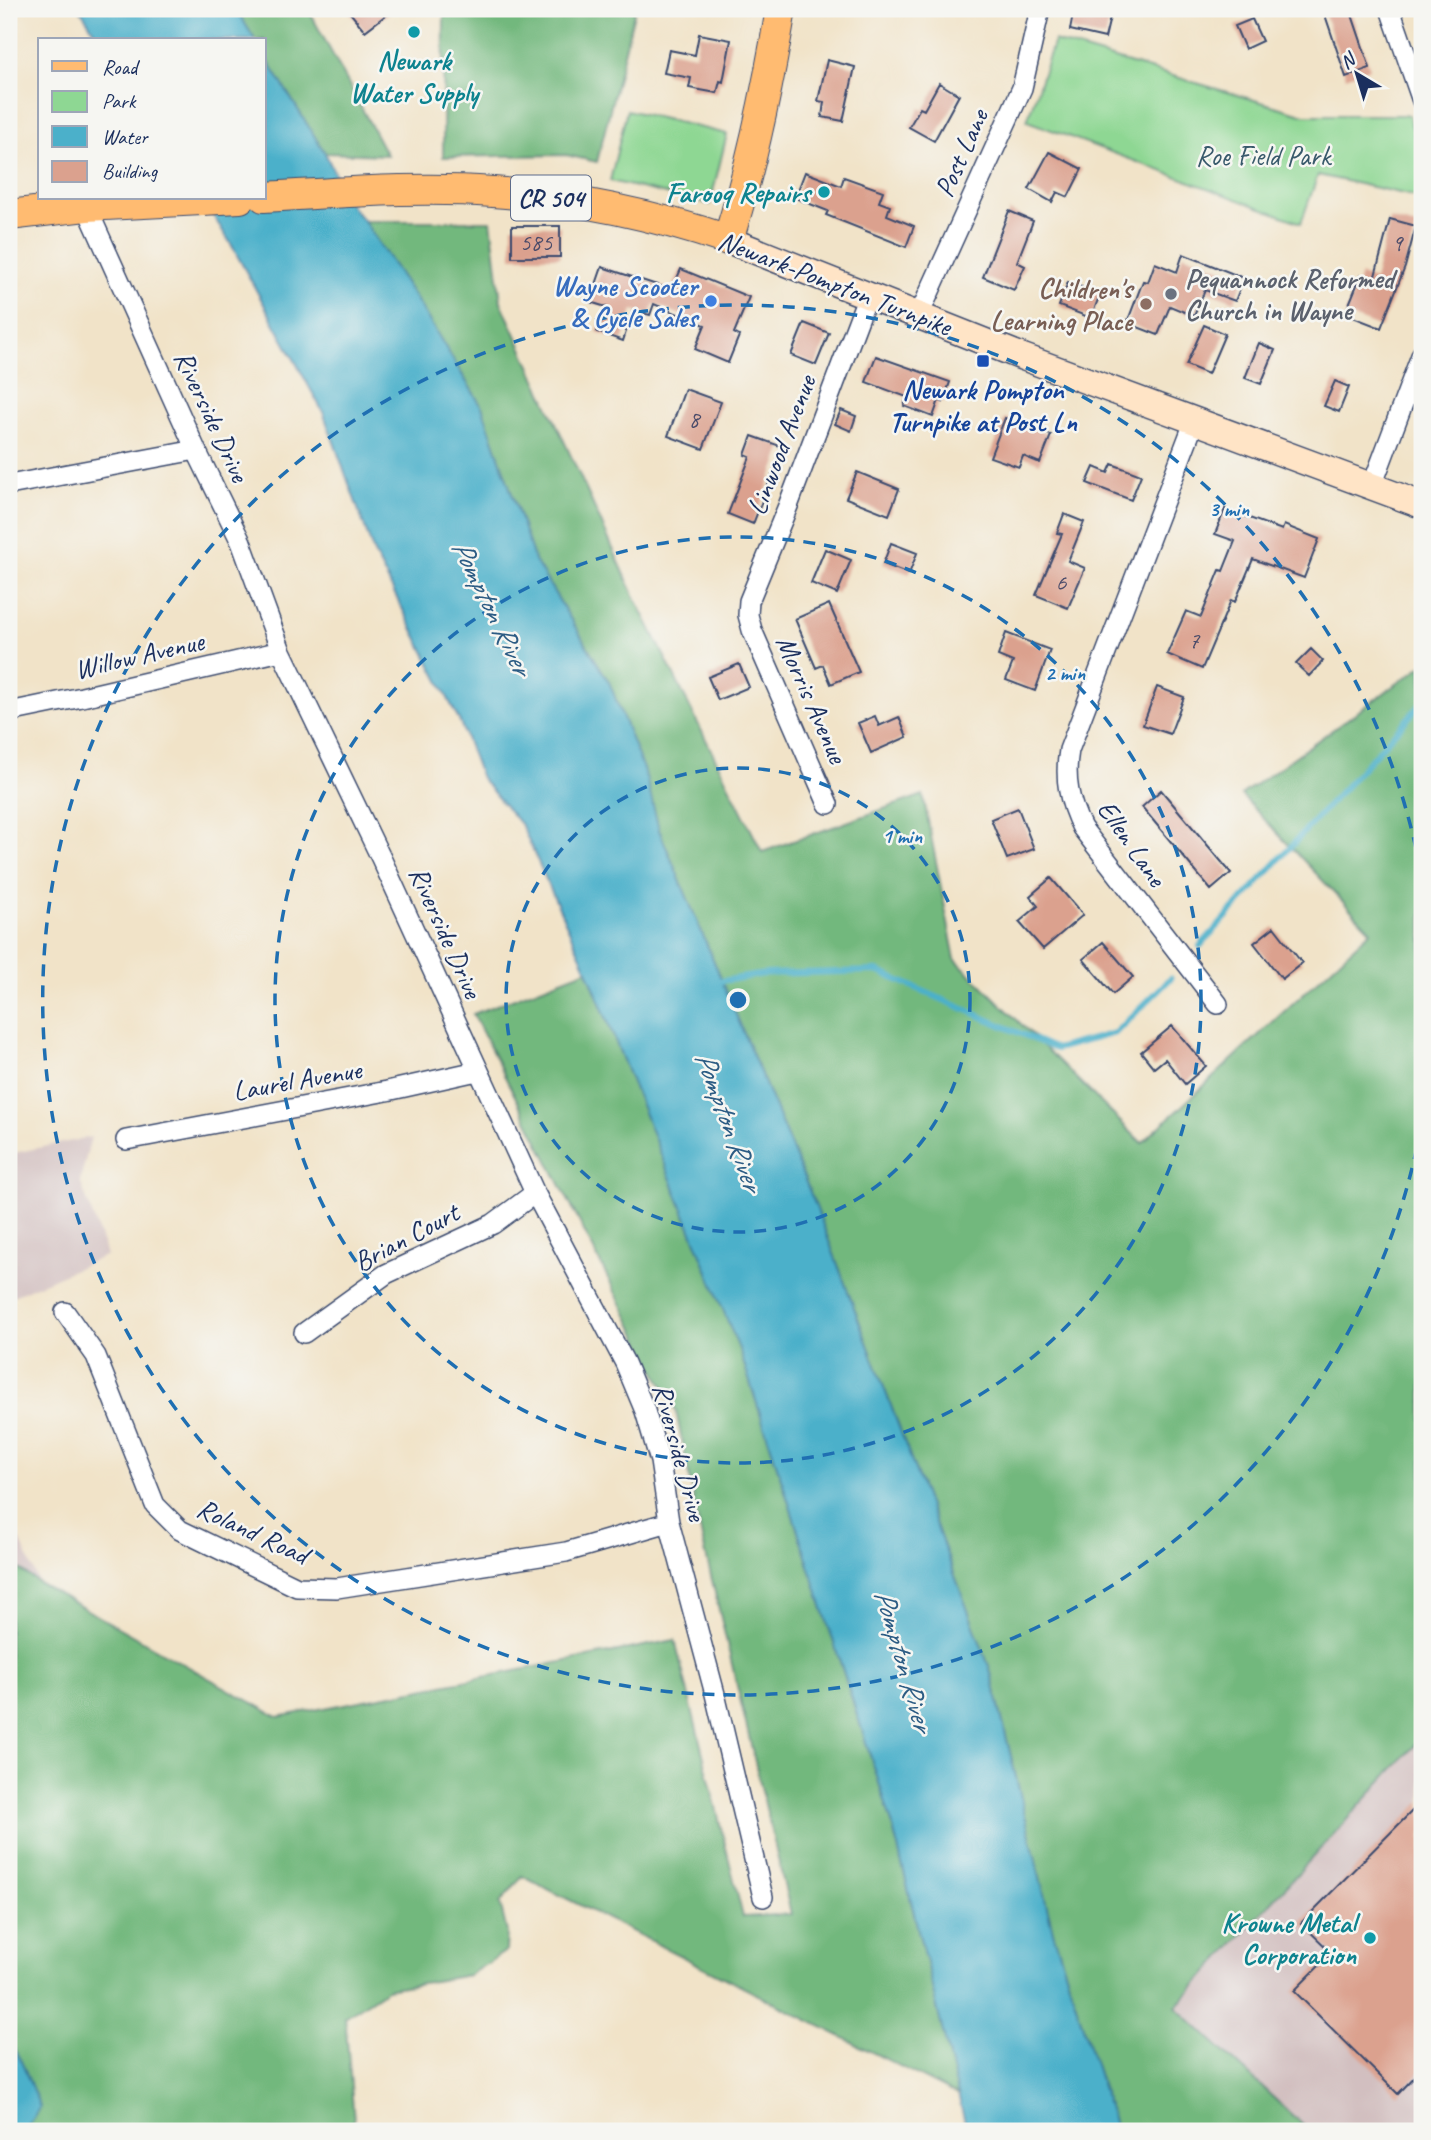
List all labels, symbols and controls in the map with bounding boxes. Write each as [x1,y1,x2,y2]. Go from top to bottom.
marker: Newark Water Supply [406,24,422,40]
legend [38,38,266,200]
north arrow [1322,38,1392,108]
place label: Newark Water Supply [350,43,481,110]
text: N [1335,46,1362,74]
text: Road [102,54,141,80]
text: Park [102,88,137,114]
street label: Post Lane [926,102,997,202]
text: Water [102,124,149,150]
park label: Roe Field Park [1196,138,1333,173]
text: Building [102,158,159,184]
place label: Farooq Repairs [666,175,813,210]
road number: CR 504 [511,176,591,220]
marker: Farooq Repairs [816,184,832,200]
street label: Newark-Pompton Turnpike [713,222,958,344]
house number: 585 [520,227,553,257]
house number: 9 [1392,228,1405,258]
place label: Pequannock Reformed Church in Wayne [1185,261,1398,328]
place label: Wayne Scooter & Cycle Sales [553,268,700,335]
place label: Children's Learning Place [990,271,1135,338]
marker: Pequannock Reformed Church in Wayne [1163,286,1179,302]
marker: Wayne Scooter & Cycle Sales [703,293,719,309]
marker: Children's Learning Place [1138,296,1154,312]
street label: Riverside Drive [166,345,258,489]
marker: Newark Pompton Turnpike at Post Ln [975,353,991,369]
street label: Linwood Avenue [738,369,824,520]
place label: Newark Pompton Turnpike at Post Ln [889,372,1078,439]
house number: 8 [689,404,702,434]
text: 3 min [1209,496,1249,522]
water label: Pompton River [443,533,543,685]
house number: 6 [1056,567,1068,597]
street label: Willow Avenue [71,623,209,687]
house number: 7 [1189,625,1201,655]
street label: Morris Avenue [768,630,856,770]
text: 2 min [1045,660,1085,686]
street label: Ellen Lane [1090,793,1175,895]
text: 1 min [882,823,922,849]
street label: Riverside Drive [401,861,491,1005]
centre of rings [726,988,750,1012]
water label: Pompton River [686,1046,773,1201]
street label: Laurel Avenue [230,1051,366,1108]
street label: Brian Court [348,1194,467,1279]
street label: Riverside Drive [645,1380,716,1526]
street label: Roland Road [192,1490,318,1574]
water label: Pompton River [866,1585,944,1740]
place label: Krowne Metal Corporation [1222,1905,1361,1972]
marker: Krowne Metal Corporation [1362,1930,1378,1946]

